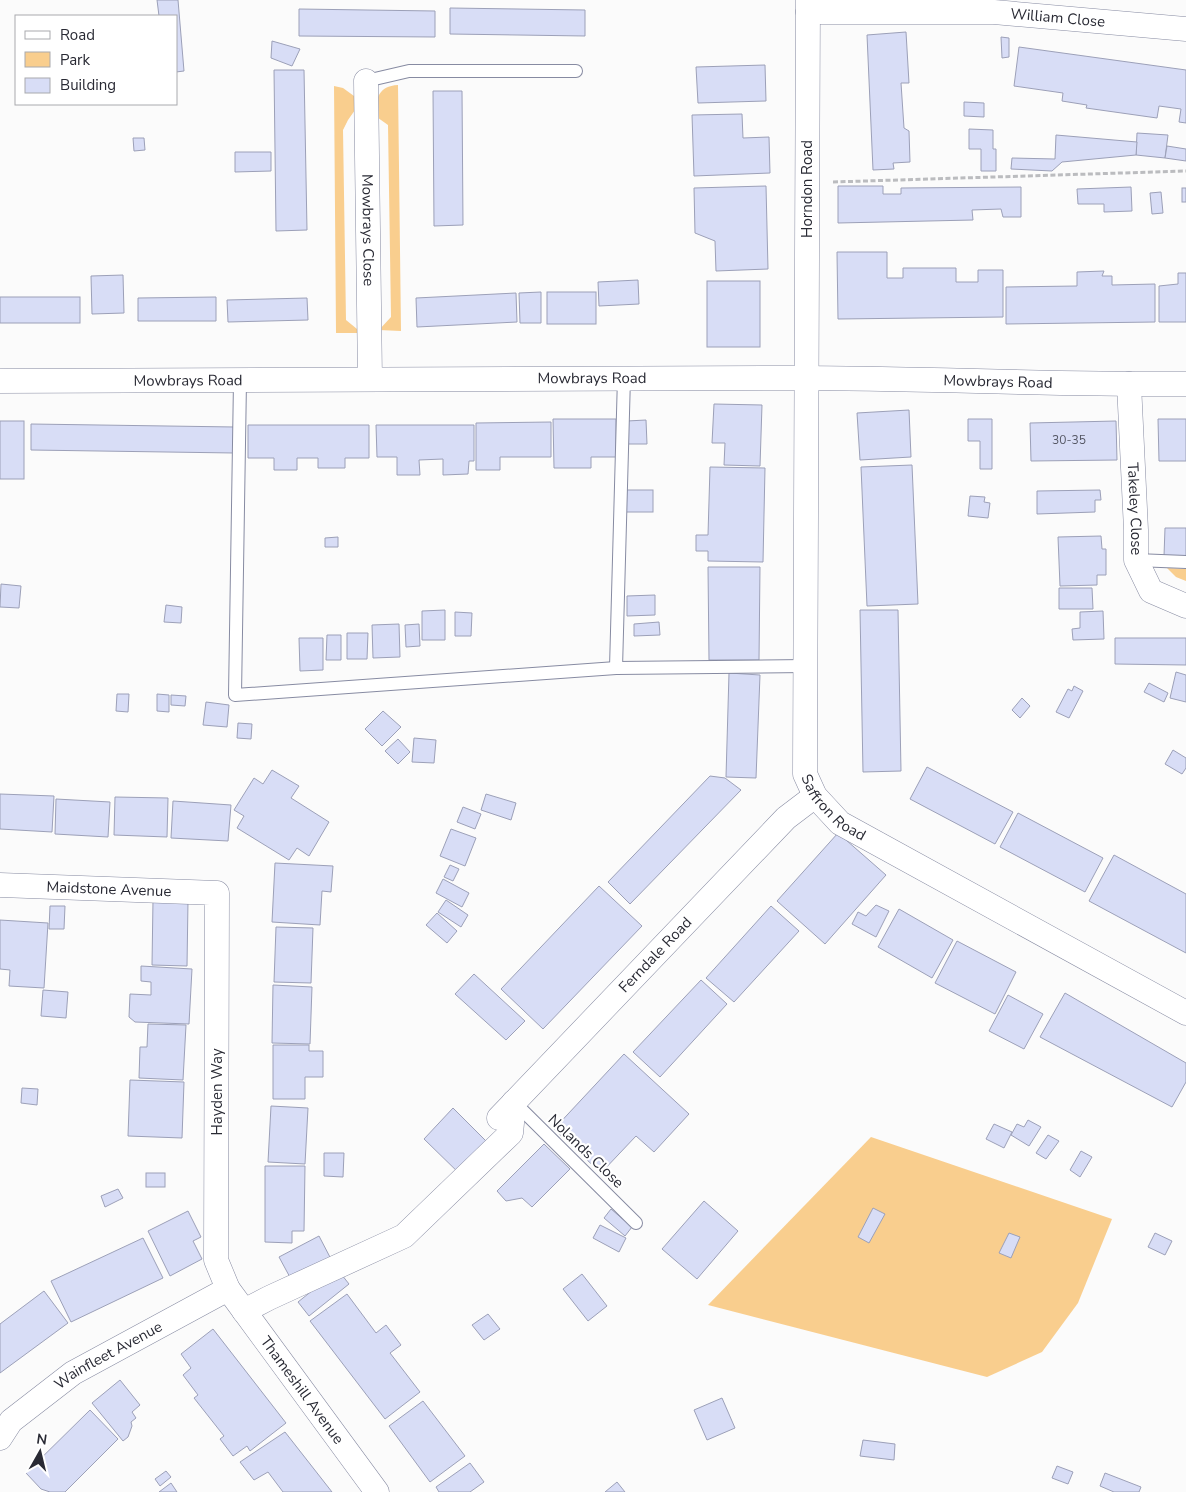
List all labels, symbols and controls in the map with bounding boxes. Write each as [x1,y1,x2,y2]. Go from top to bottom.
street label: William Close [1010,3,1106,32]
legend [15,15,178,105]
text: Road [60,25,95,45]
text: Park [60,50,90,70]
text: Building [60,75,116,95]
street label: Horndon Road [797,140,817,238]
street label: Mowbrays Close [357,174,379,286]
street label: Mowbrays Road [537,368,647,388]
street label: Mowbrays Road [133,370,243,391]
street label: Mowbrays Road [943,370,1053,393]
house number: 30-35 [1052,432,1086,448]
street label: Takeley Close [1123,462,1146,555]
street label: Saffron Road [796,771,869,845]
street label: Maidstone Avenue [46,877,172,901]
street label: Ferndale Road [614,912,696,997]
street label: Hayden Way [207,1048,227,1136]
street label: Nolands Close [544,1110,628,1192]
street label: Wainfleet Avenue [50,1317,166,1394]
street label: Thameshill Avenue [256,1332,349,1448]
north arrow [15,1427,65,1477]
text: N [35,1429,48,1450]

